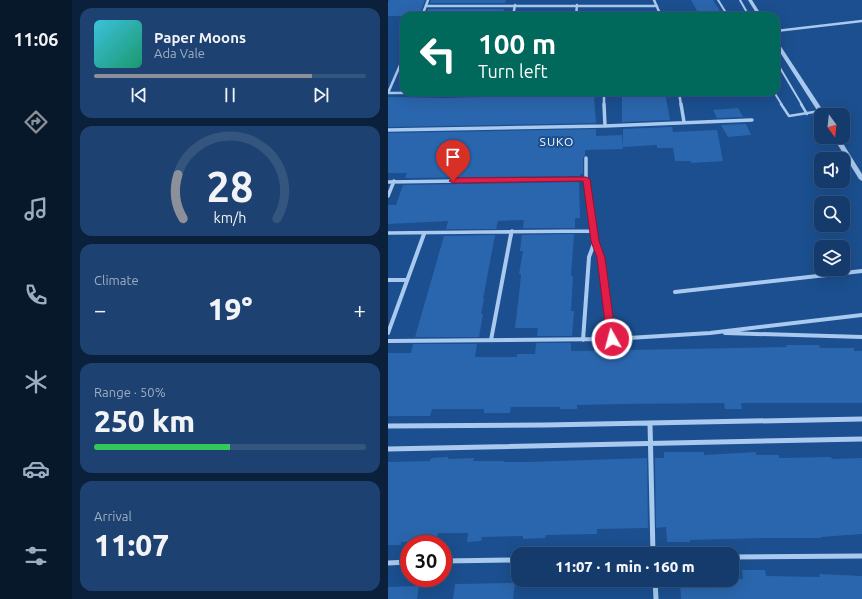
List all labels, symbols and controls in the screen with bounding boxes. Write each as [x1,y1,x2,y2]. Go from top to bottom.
icon: left [412,28,464,80]
text: 100 m [478,28,556,59]
text: 11:06 [13,29,59,49]
text: Paper Moons [154,29,246,46]
text: Ada Vale [154,46,205,60]
text: Turn left [478,61,548,81]
icon: previous [128,84,150,106]
icon: pause [219,84,241,106]
icon: next [310,84,332,106]
icon: directions [22,108,50,136]
north arrow [814,108,850,144]
map controls [814,108,850,276]
district label: SUKO [540,135,574,148]
pin [436,140,470,181]
icon: arrive [442,146,464,168]
button: sound [814,152,850,188]
text: 28 [207,163,253,210]
icon: music [22,195,50,223]
button: search [814,196,850,232]
text: km/h [214,210,246,226]
button: layers [814,240,850,276]
text: Climate [94,273,139,287]
icon: phone [22,281,50,309]
text: 19° [208,292,252,326]
text: − [94,297,106,322]
text: + [354,297,366,322]
position arrow [591,318,633,360]
icon: climate [22,368,50,396]
text: Range · 50% [94,385,166,399]
text: 250 km [94,404,195,438]
icon: car [22,455,50,483]
text: Arrival [94,509,132,523]
text: 11:07 [94,528,169,562]
speed limit sign: 30 [400,535,452,587]
icon: filters [22,542,50,570]
text: 11:07 · 1 min · 160 m [555,558,695,575]

